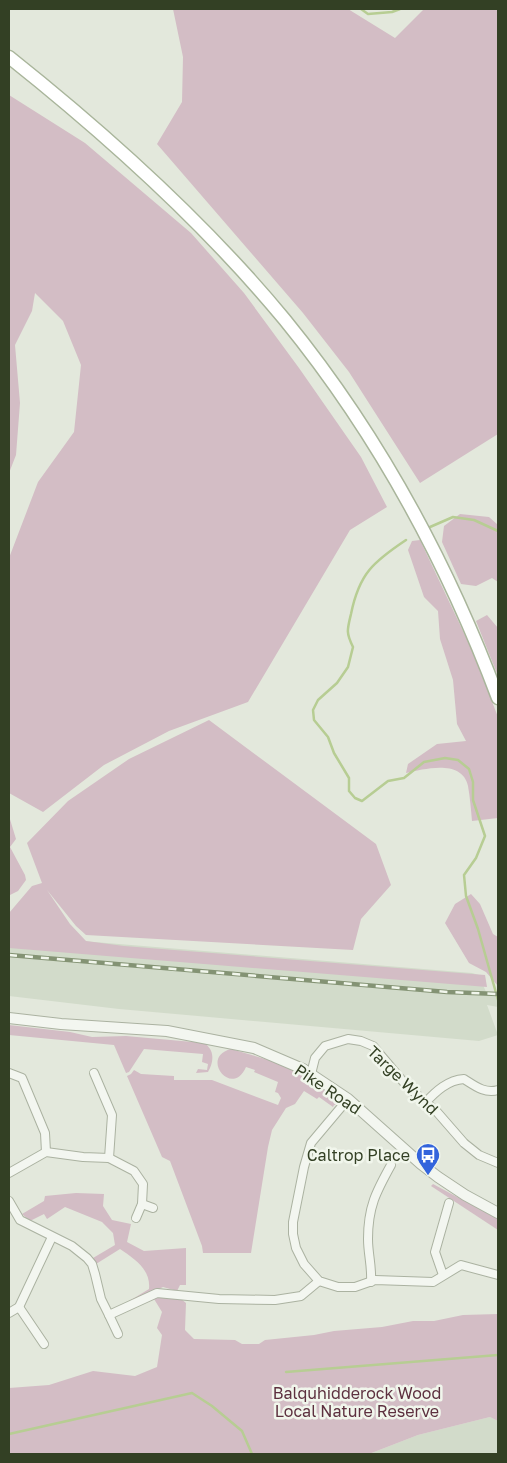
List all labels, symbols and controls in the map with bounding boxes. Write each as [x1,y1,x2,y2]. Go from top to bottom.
street label: Targe Wynd [363,1041,443,1119]
street label: Pike Road [291,1059,365,1119]
bus stop icon: Caltrop Place [415,1142,441,1176]
place label: Caltrop Place [307,1145,410,1165]
park label: Balquhidderock Wood Local Nature Reserve [273,1383,441,1421]

